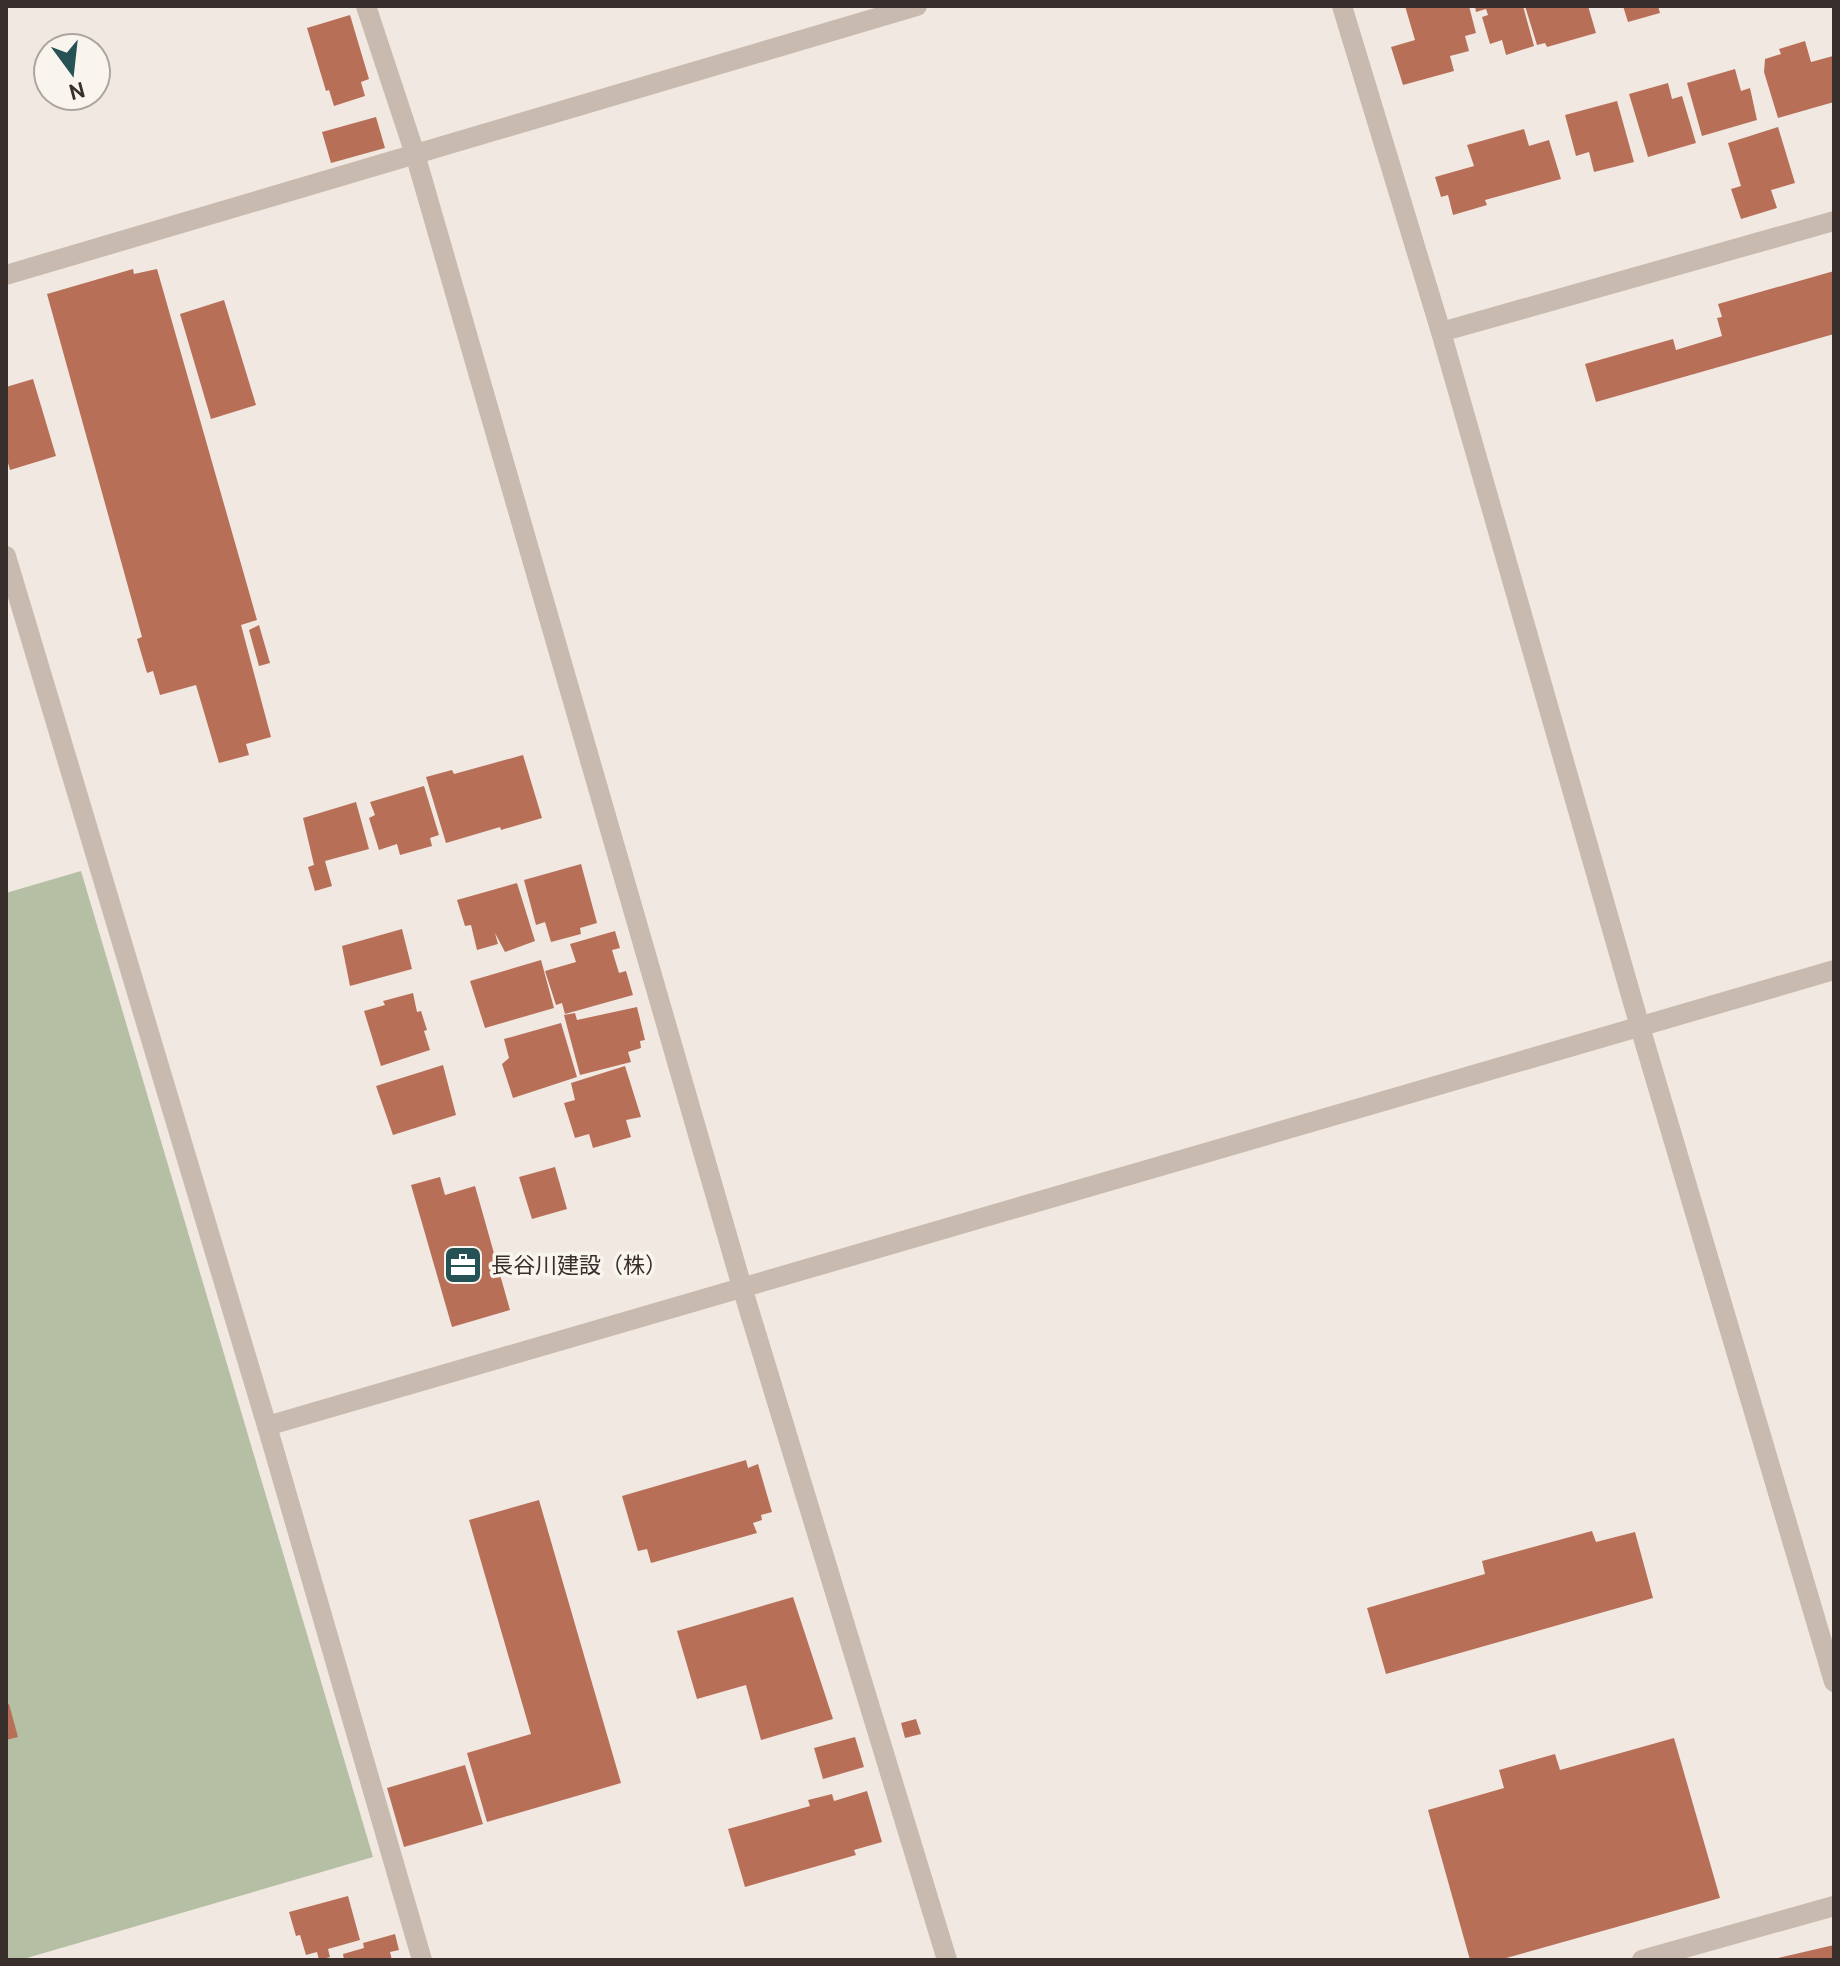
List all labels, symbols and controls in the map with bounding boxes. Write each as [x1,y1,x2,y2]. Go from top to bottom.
north arrow [32,32,112,112]
text: N [66,76,88,106]
office icon: 長谷川建設（株） [442,1244,484,1286]
place label: 長谷川建設（株） [491,1252,667,1279]

